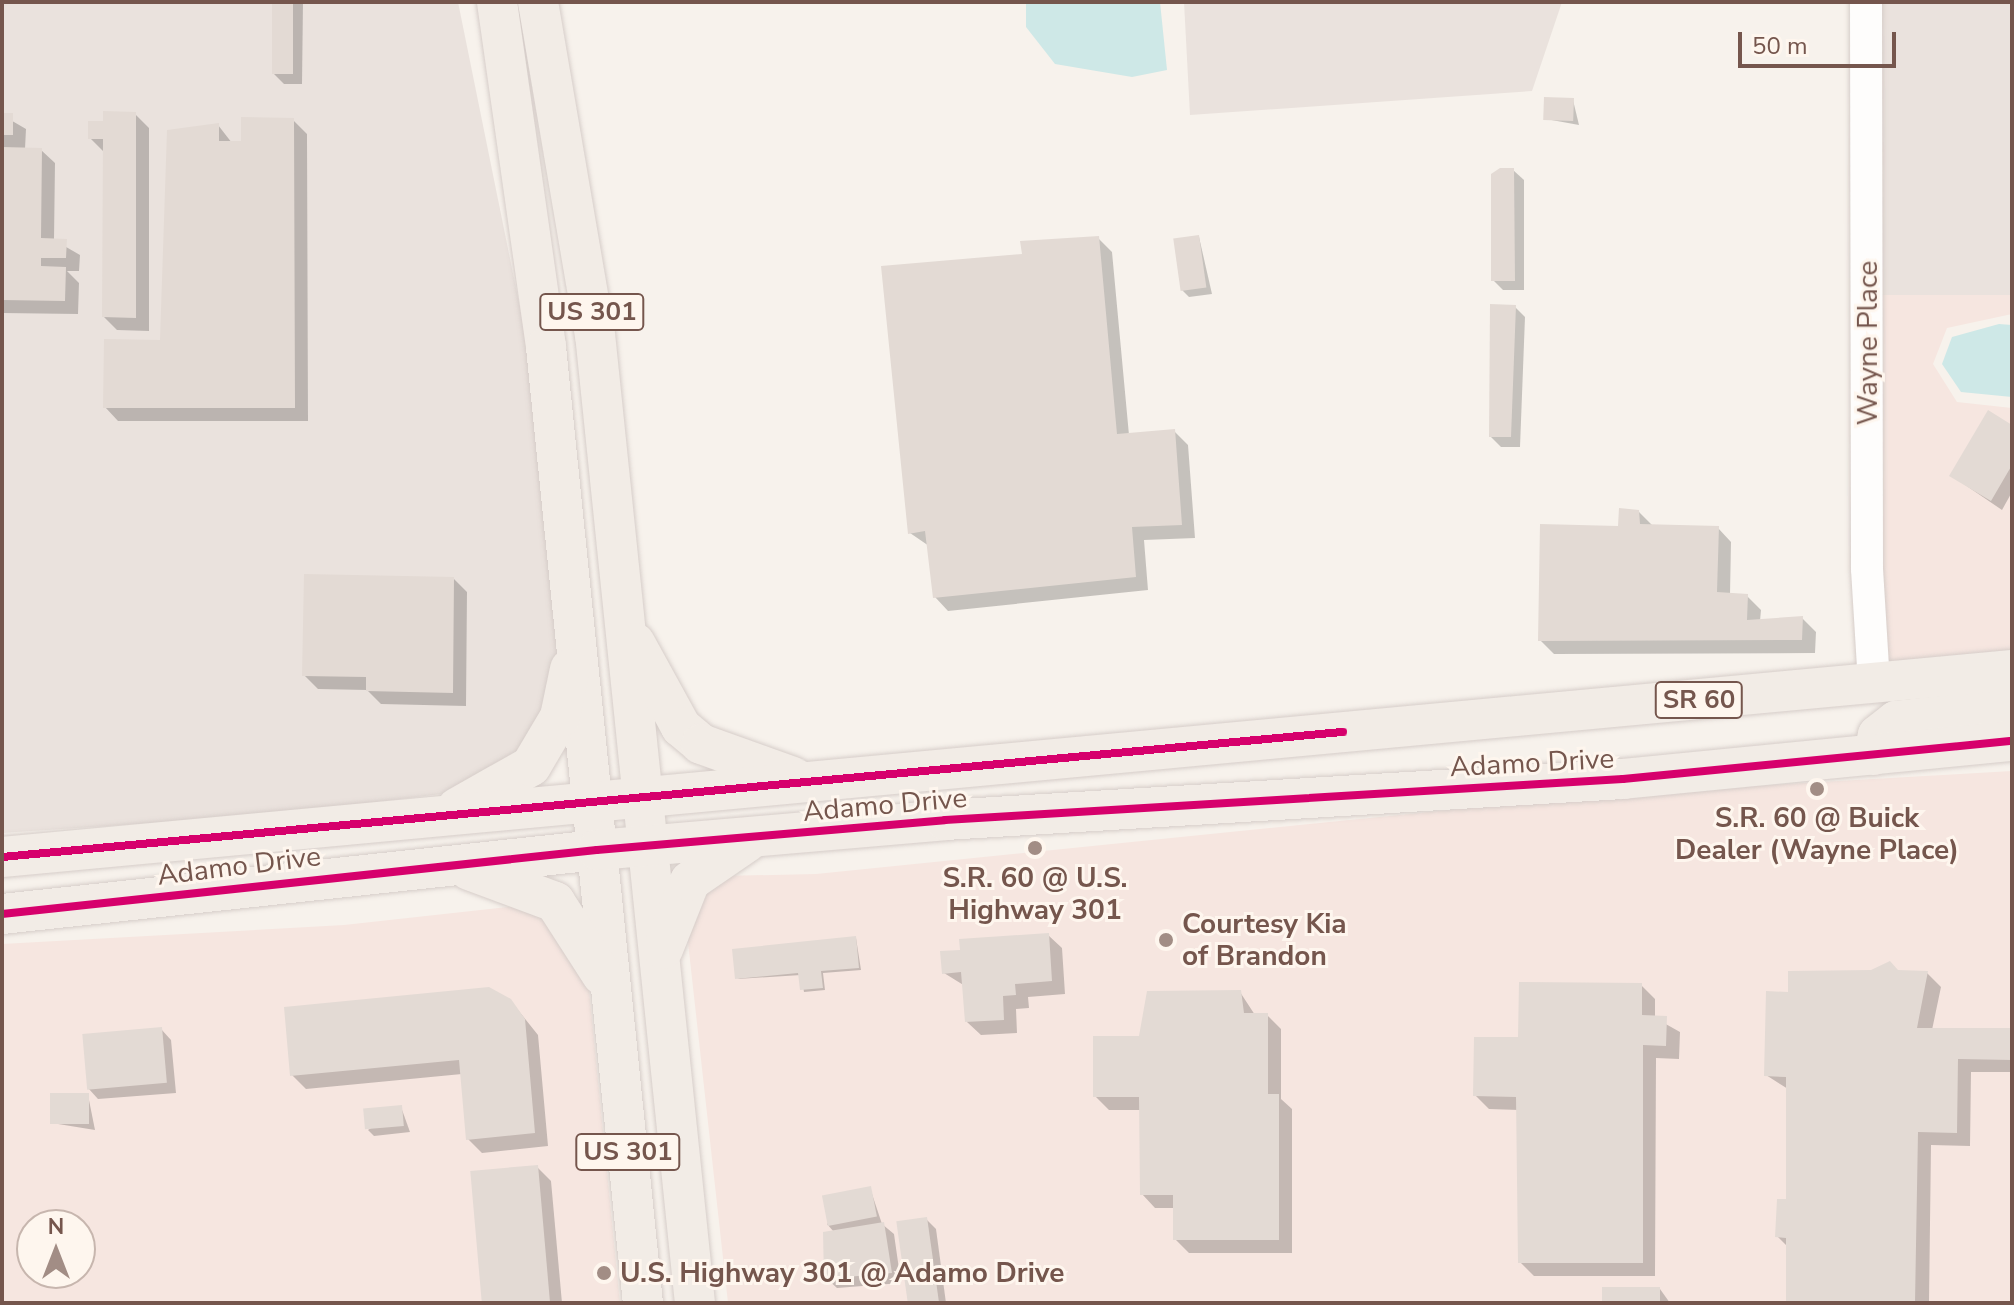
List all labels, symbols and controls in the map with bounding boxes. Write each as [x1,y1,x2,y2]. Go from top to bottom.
scale bar [1742,16,1900,66]
text: 50 m [1752,30,1808,62]
street label: Wayne Place [1851,261,1885,425]
road number: US 301 [538,290,646,334]
road number: SR 60 [1653,678,1745,722]
street label: Adamo Drive [1449,742,1615,784]
marker: S.R. 60 @ Buick Dealer (Wayne Place) [1808,780,1826,798]
street label: Adamo Drive [802,781,968,829]
place label: S.R. 60 @ Buick Dealer (Wayne Place) [1675,801,1959,867]
street label: Adamo Drive [155,839,323,893]
marker: S.R. 60 @ U.S. Highway 301 [1026,839,1044,857]
place label: S.R. 60 @ U.S. Highway 301 [942,861,1128,927]
place label: Courtesy Kia of Brandon [1182,907,1347,973]
marker: Courtesy Kia of Brandon [1157,931,1175,949]
road number: US 301 [574,1130,682,1174]
north arrow [16,1209,96,1289]
text: N [48,1212,64,1242]
place label: U.S. Highway 301 @ Adamo Drive [620,1256,1064,1290]
marker: U.S. Highway 301 @ Adamo Drive [595,1264,613,1282]

